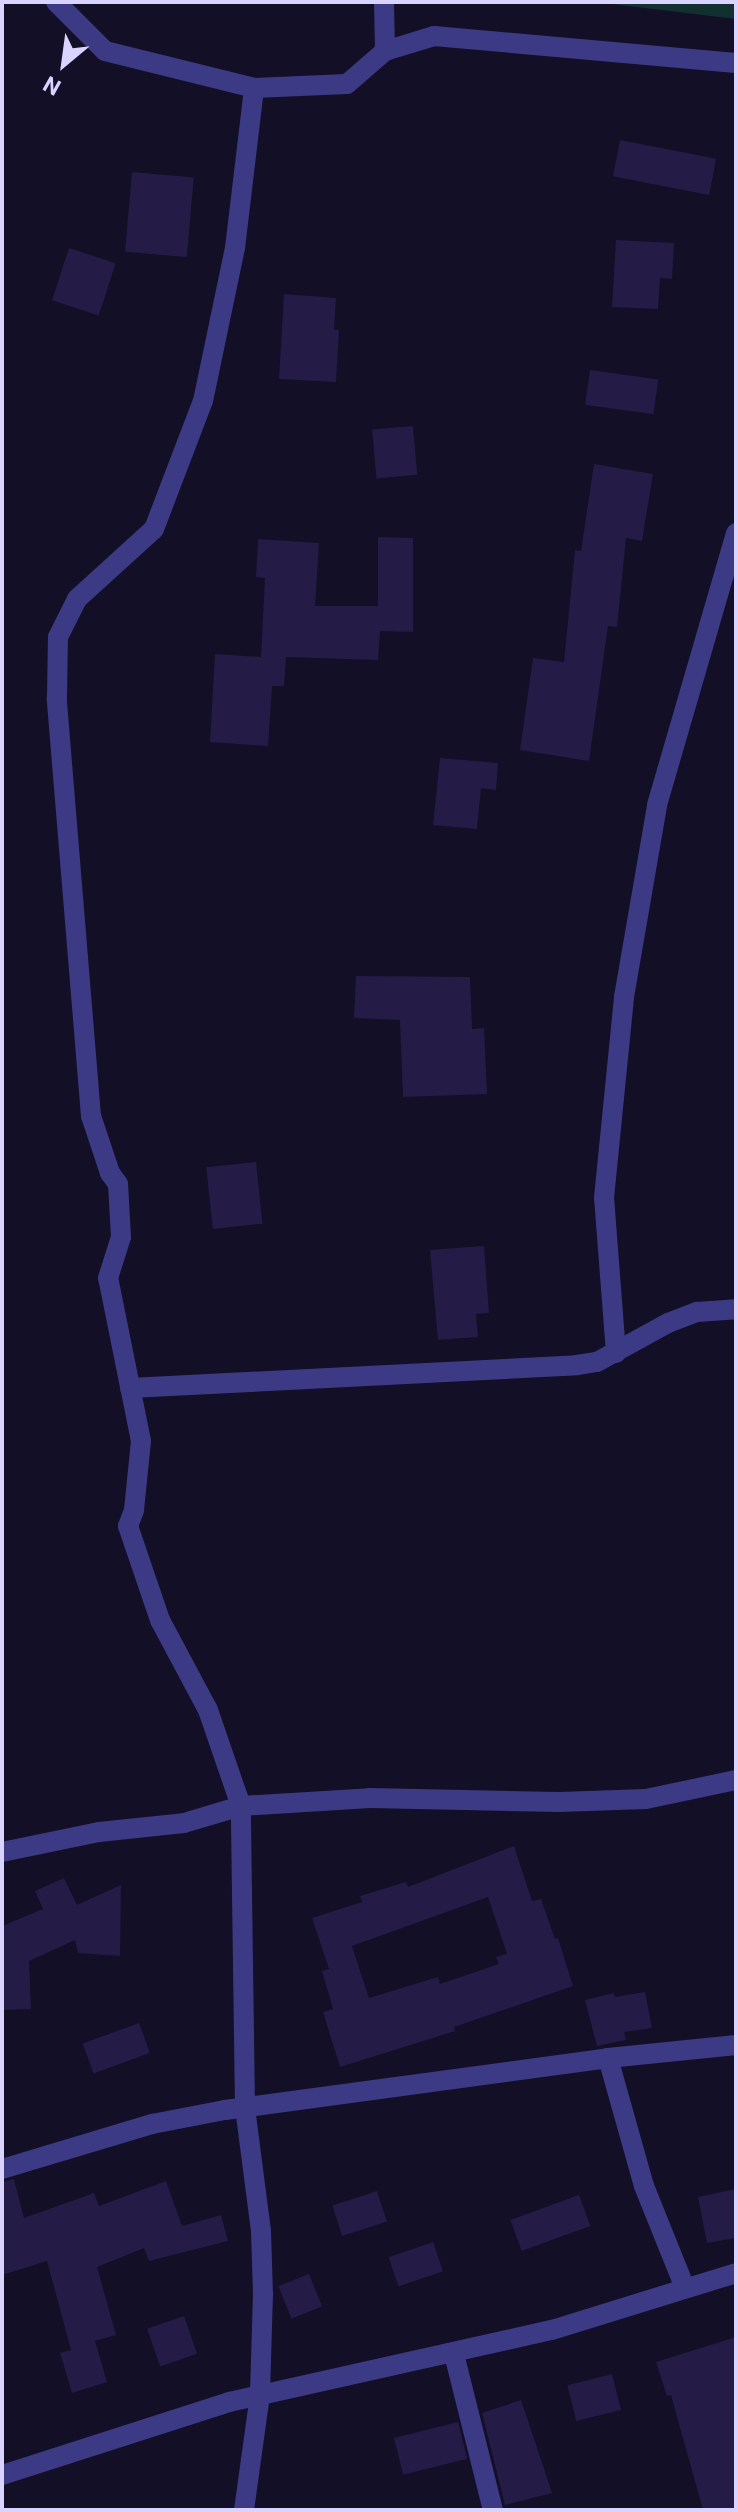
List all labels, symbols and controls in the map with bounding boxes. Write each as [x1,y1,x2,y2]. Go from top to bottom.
north arrow [24,24,104,104]
text: N [39,71,65,100]

